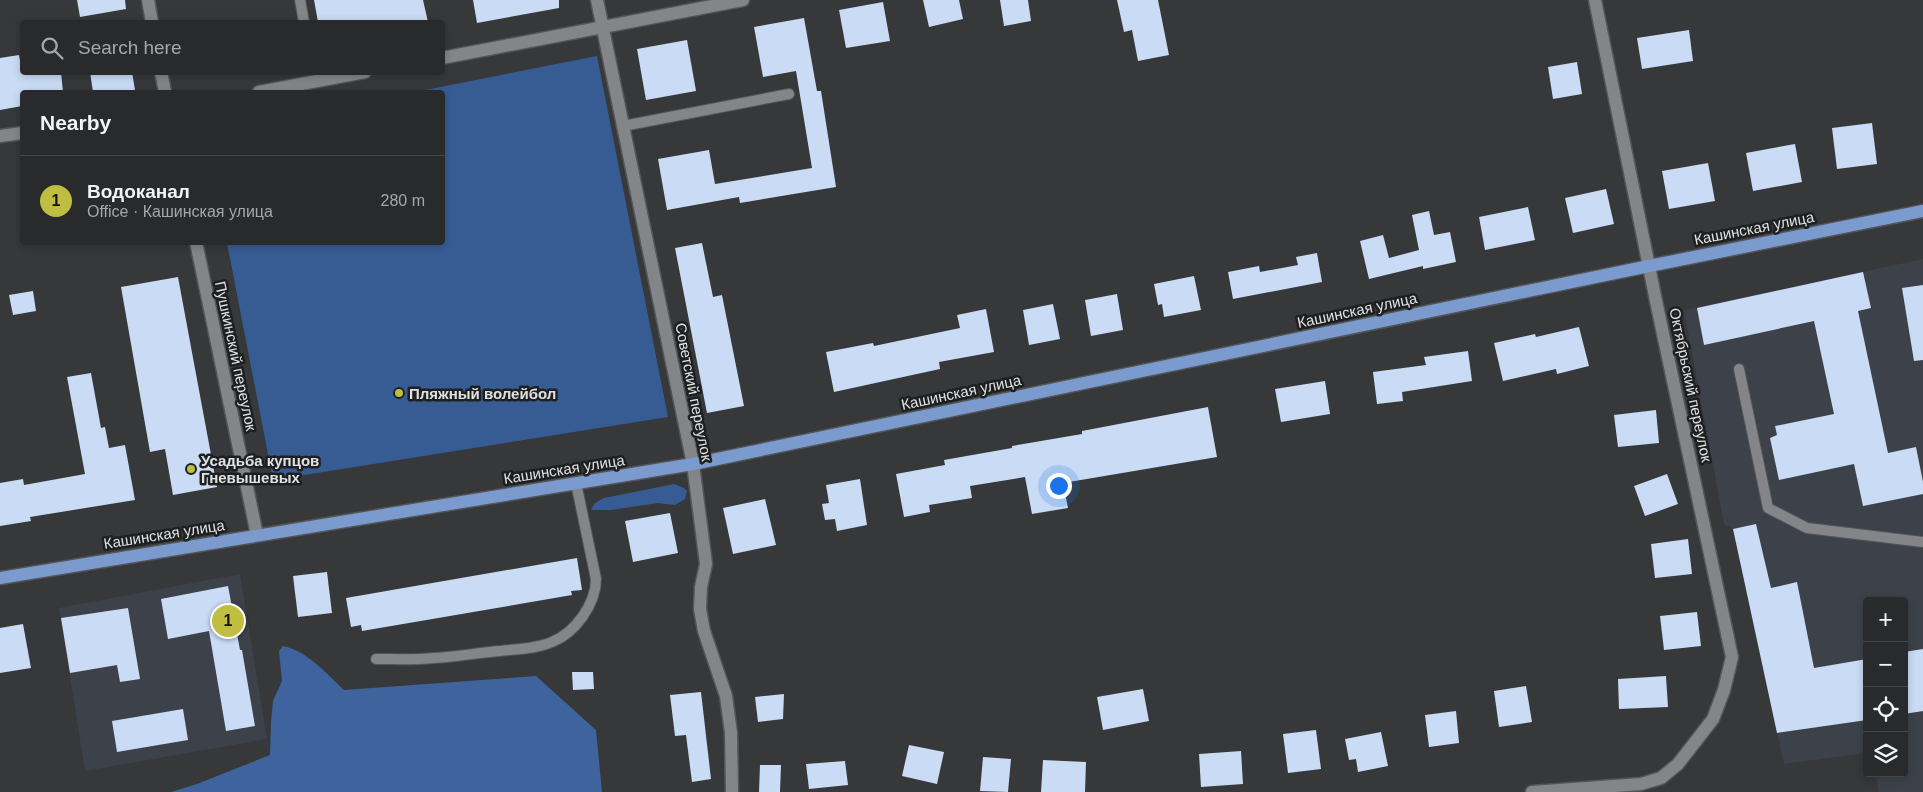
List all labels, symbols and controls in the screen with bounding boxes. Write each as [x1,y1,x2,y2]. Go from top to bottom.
search box [20,20,445,75]
icon: search [38,34,66,62]
text: Search here [78,37,182,58]
text: Nearby [40,111,111,134]
text: Водоканал [87,181,190,202]
text: 1 [52,192,60,209]
text: 280 m [381,192,425,209]
text: Office · Кашинская улица [87,203,273,220]
street label: Кашинская улица [1692,208,1816,248]
street label: Пушкинский переулок [212,280,260,433]
street label: Кашинская улица [1296,289,1419,331]
street label: Октябрьский переулок [1666,306,1716,464]
street label: Советский переулок [672,321,716,463]
street label: Кашинская улица [900,371,1023,413]
place label: Пляжный волейбол [409,385,556,402]
marker: Пляжный волейбол [393,387,405,399]
street label: Кашинская улица [502,451,626,487]
place label: Усадьба купцов Гневышевых [201,452,319,486]
marker: Усадьба купцов Гневышевых [185,463,197,475]
your location [1046,473,1072,499]
street label: Кашинская улица [102,516,226,552]
map controls [1863,597,1908,777]
button: + [1863,597,1908,642]
pin: 1 [212,602,244,640]
button: − [1863,642,1908,687]
button: locate [1863,687,1908,732]
button: layers [1863,732,1908,777]

